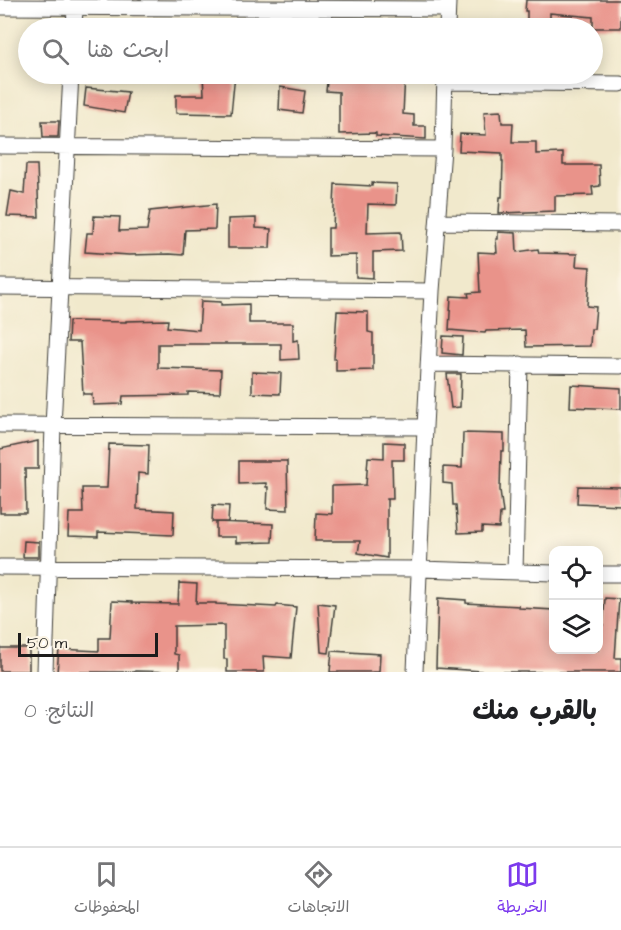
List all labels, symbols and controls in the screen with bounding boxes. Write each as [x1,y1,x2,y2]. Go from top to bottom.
search box [18,18,603,84]
icon: search [39,35,72,68]
text: ابحث هنا [87,35,169,66]
map controls [549,546,603,654]
button: locate [549,546,603,600]
button: layers [549,600,603,654]
scale bar [18,630,158,658]
text: 50 m [27,632,67,654]
text: بالقرب منك [473,693,597,729]
text: النتائج: 0 [24,697,94,725]
tab: المحفوظات [74,858,140,921]
tab: الاتجاهات [288,858,349,921]
tab: الخريطة [497,858,547,921]

